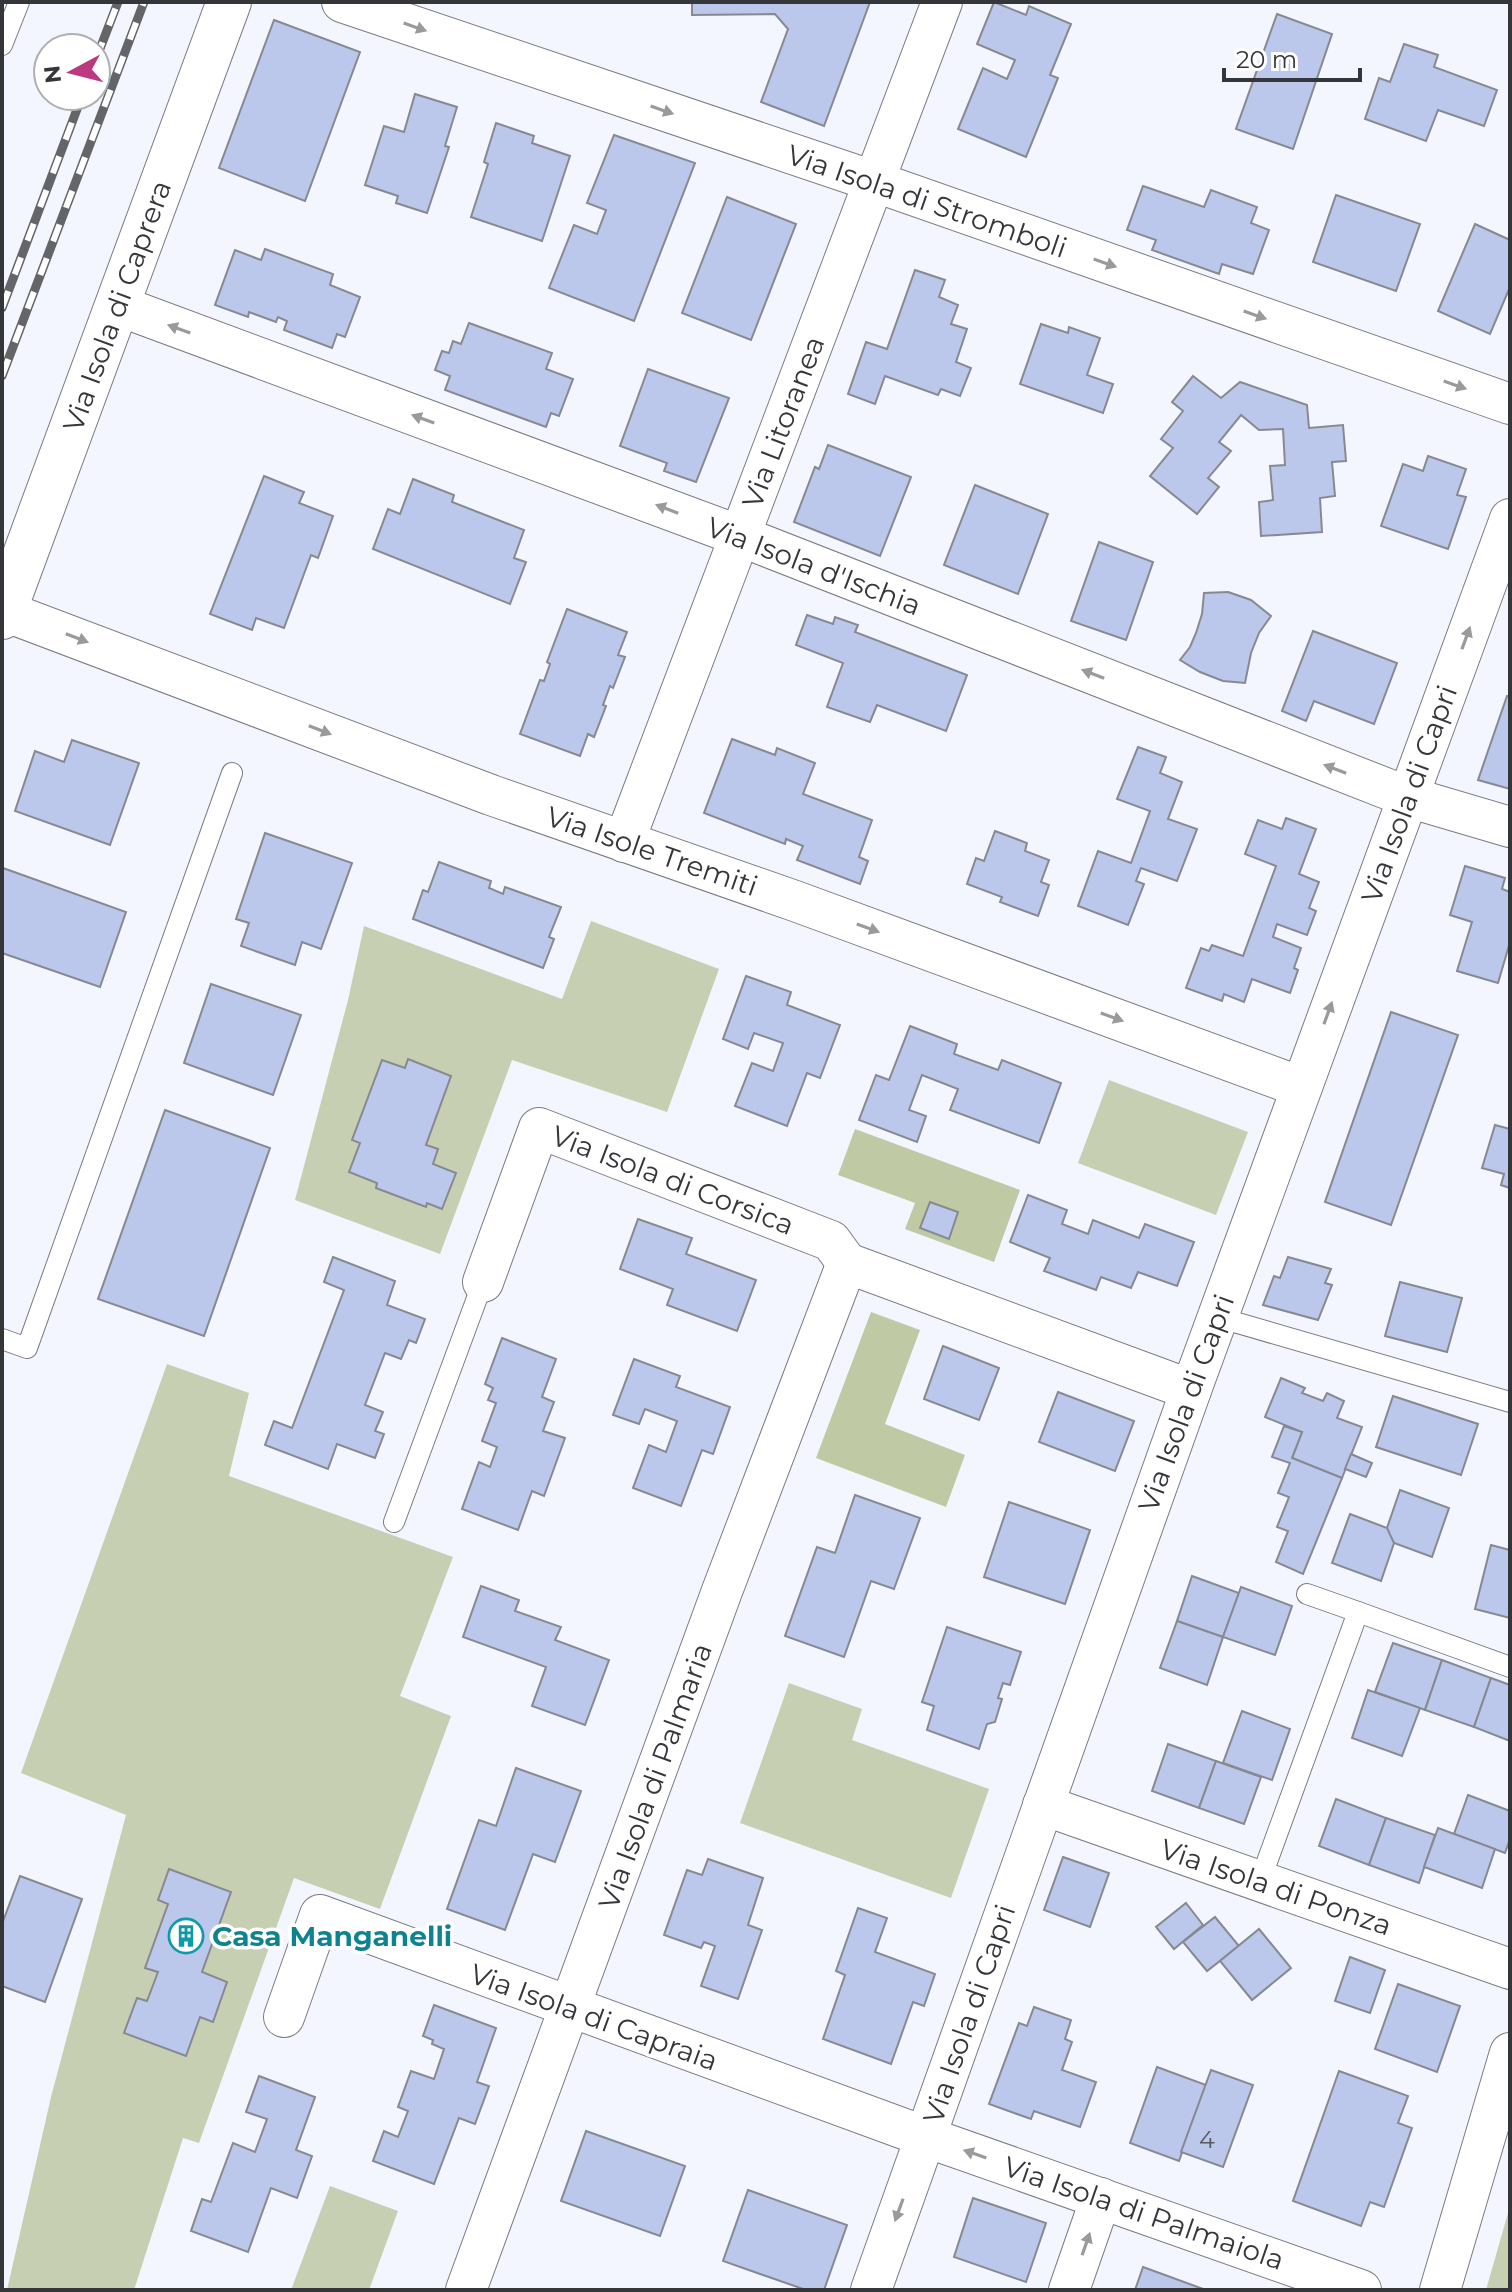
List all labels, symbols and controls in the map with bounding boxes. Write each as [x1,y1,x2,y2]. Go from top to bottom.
one-way arrow [404,21,428,33]
north arrow [32,32,112,112]
scale bar [1224,32,1360,82]
text: 20 m [1236,45,1297,74]
text: N [38,64,67,85]
one-way arrow [650,105,674,117]
street label: Via Isola di Stromboli [783,137,1071,265]
street label: Via Isola di Caprera [56,176,178,436]
one-way arrow [1093,257,1117,269]
one-way arrow [1243,309,1267,322]
one-way arrow [167,322,191,334]
street label: Via Litoranea [735,331,831,513]
one-way arrow [1443,379,1467,391]
one-way arrow [411,412,435,425]
one-way arrow [655,503,679,515]
street label: Via Isola d'Ischia [702,509,926,623]
one-way arrow [1460,626,1473,650]
one-way arrow [65,632,89,645]
one-way arrow [1081,667,1105,680]
street label: Via Isola di Capri [1354,681,1464,907]
one-way arrow [309,724,333,737]
one-way arrow [1323,762,1347,775]
street label: Via Isole Tremiti [542,799,762,903]
one-way arrow [856,922,880,935]
one-way arrow [1322,1001,1335,1025]
one-way arrow [1100,1012,1124,1024]
street label: Via Isola di Corsica [547,1118,799,1242]
street label: Via Isola di Capri [1131,1290,1241,1516]
street label: Via Isola di Palmaria [591,1638,719,1914]
street label: Via Isola di Ponza [1156,1831,1396,1943]
street label: Via Isola di Capri [916,1900,1022,2128]
building icon: Casa Manganelli [167,1917,205,1955]
place label: Casa Manganelli [212,1919,452,1953]
street label: Via Isola di Capraia [465,1956,723,2078]
house number: 4 [1199,2125,1215,2154]
one-way arrow [963,2148,987,2160]
street label: Via Isola di Palmaiola [999,2149,1289,2277]
one-way arrow [893,2199,905,2223]
one-way arrow [1080,2232,1092,2256]

